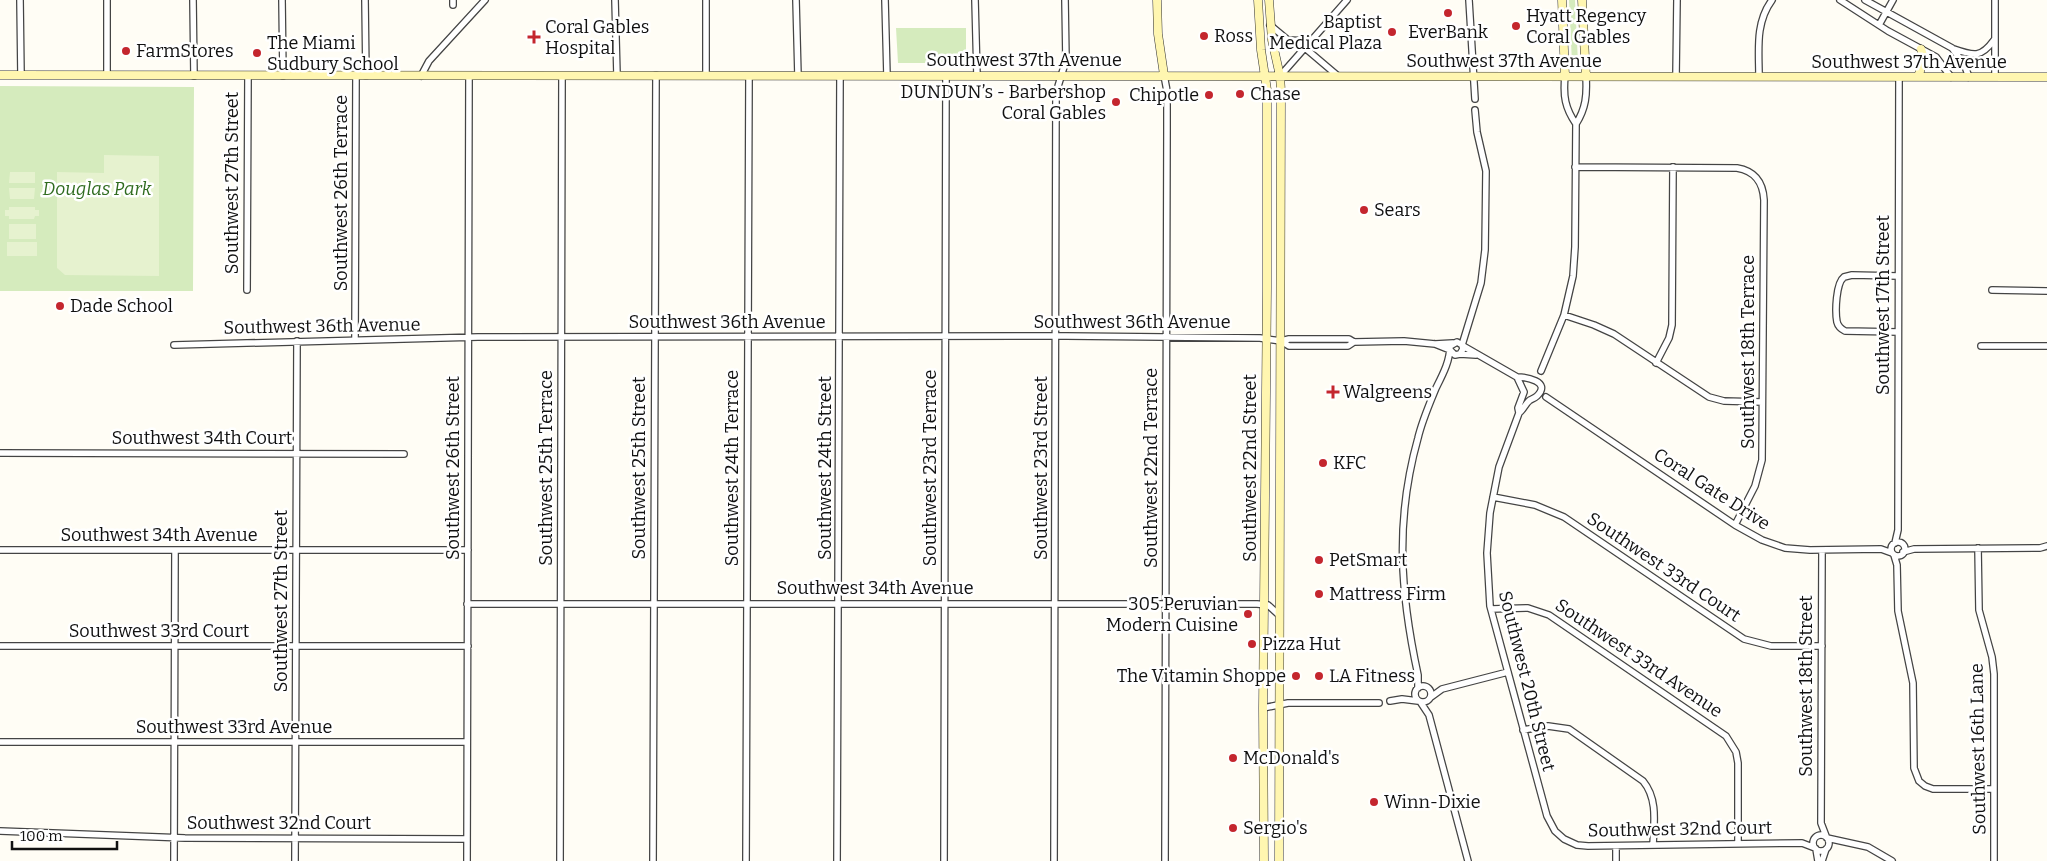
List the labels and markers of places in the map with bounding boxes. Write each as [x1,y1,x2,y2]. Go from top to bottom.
place label: Hyatt Regency Coral Gables [1526,5,1647,48]
marker: EverBank [1442,7,1454,19]
place label: Baptist Medical Plaza [1269,11,1382,54]
place label: Coral Gables Hospital [545,16,649,59]
marker: Hyatt Regency Coral Gables [1510,20,1522,32]
place label: EverBank [1408,21,1489,43]
place label: Ross [1214,25,1253,47]
marker: Baptist Medical Plaza [1386,26,1398,38]
marker: Coral Gables Hospital [527,30,541,44]
marker: Ross [1198,30,1210,42]
place label: The Miami Sudbury School [267,32,399,75]
place label: FarmStores [136,40,234,62]
marker: FarmStores [120,45,132,57]
marker: The Miami Sudbury School [251,47,263,59]
place label: DUNDUN’s - Barbershop Coral Gables [901,81,1106,124]
place label: Chase [1250,83,1301,105]
place label: Chipotle [1129,84,1199,106]
marker: Chase [1234,88,1246,100]
marker: Chipotle [1203,89,1215,101]
marker: DUNDUN’s - Barbershop Coral Gables [1110,96,1122,108]
place label: Sears [1374,199,1421,221]
marker: Sears [1358,204,1370,216]
place label: Dade School [70,295,173,317]
marker: Dade School [54,300,66,312]
place label: Walgreens [1343,381,1432,403]
marker: Walgreens [1327,386,1339,398]
place label: KFC [1333,452,1366,474]
marker: KFC [1317,457,1329,469]
place label: PetSmart [1329,549,1408,571]
marker: PetSmart [1313,554,1325,566]
place label: Mattress Firm [1329,583,1446,605]
marker: Mattress Firm [1313,588,1325,600]
place label: 305 Peruvian Modern Cuisine [1106,593,1239,636]
marker: 305 Peruvian Modern Cuisine [1242,608,1254,620]
place label: Pizza Hut [1262,633,1341,655]
marker: Pizza Hut [1246,638,1258,650]
place label: The Vitamin Shoppe [1117,665,1286,687]
place label: LA Fitness [1329,665,1415,687]
marker: The Vitamin Shoppe [1290,670,1302,682]
marker: LA Fitness [1313,670,1325,682]
place label: McDonald's [1243,747,1340,769]
marker: McDonald's [1227,752,1239,764]
place label: Winn-Dixie [1384,791,1481,813]
marker: Winn-Dixie [1368,796,1380,808]
place label: Sergio's [1243,817,1308,839]
marker: Sergio's [1227,822,1239,834]

